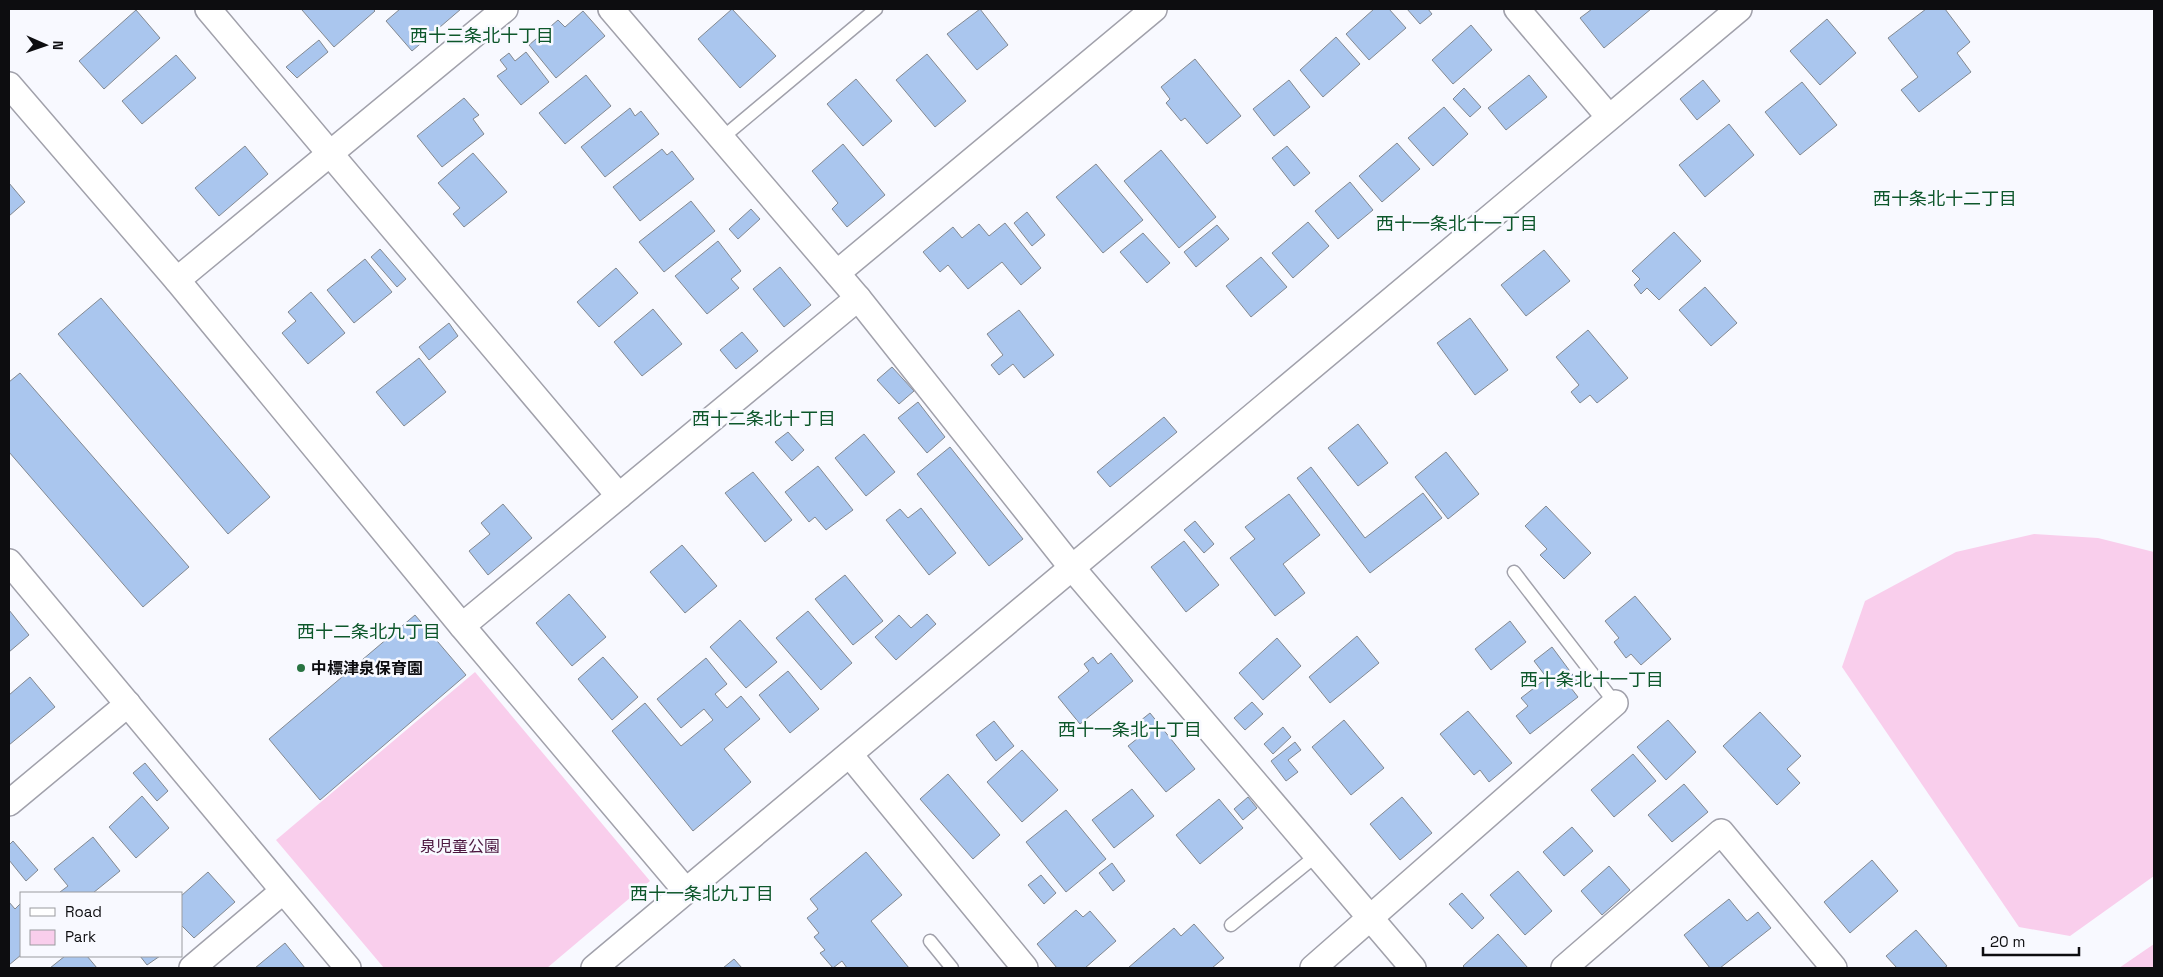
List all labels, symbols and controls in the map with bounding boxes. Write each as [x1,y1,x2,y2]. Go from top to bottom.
north arrow [20,20,70,70]
district label: 西十三条北十丁目 [410,24,554,47]
text: N [49,40,67,50]
district label: 西十条北十二丁目 [1873,187,2017,210]
district label: 西十一条北十一丁目 [1376,212,1538,235]
district label: 西十二条北十丁目 [692,407,836,430]
district label: 西十二条北九丁目 [297,620,441,643]
place label: 中標津泉保育園 [311,658,423,679]
marker: 中標津泉保育園 [295,662,307,674]
district label: 西十条北十一丁目 [1520,668,1664,691]
district label: 西十一条北十丁目 [1058,718,1202,741]
park label: 泉児童公園 [420,836,500,857]
district label: 西十一条北九丁目 [630,882,774,905]
legend [20,892,182,957]
text: Road [65,902,102,921]
scale bar [1983,924,2079,956]
text: Park [65,927,96,946]
text: 20 m [1990,932,2025,951]

